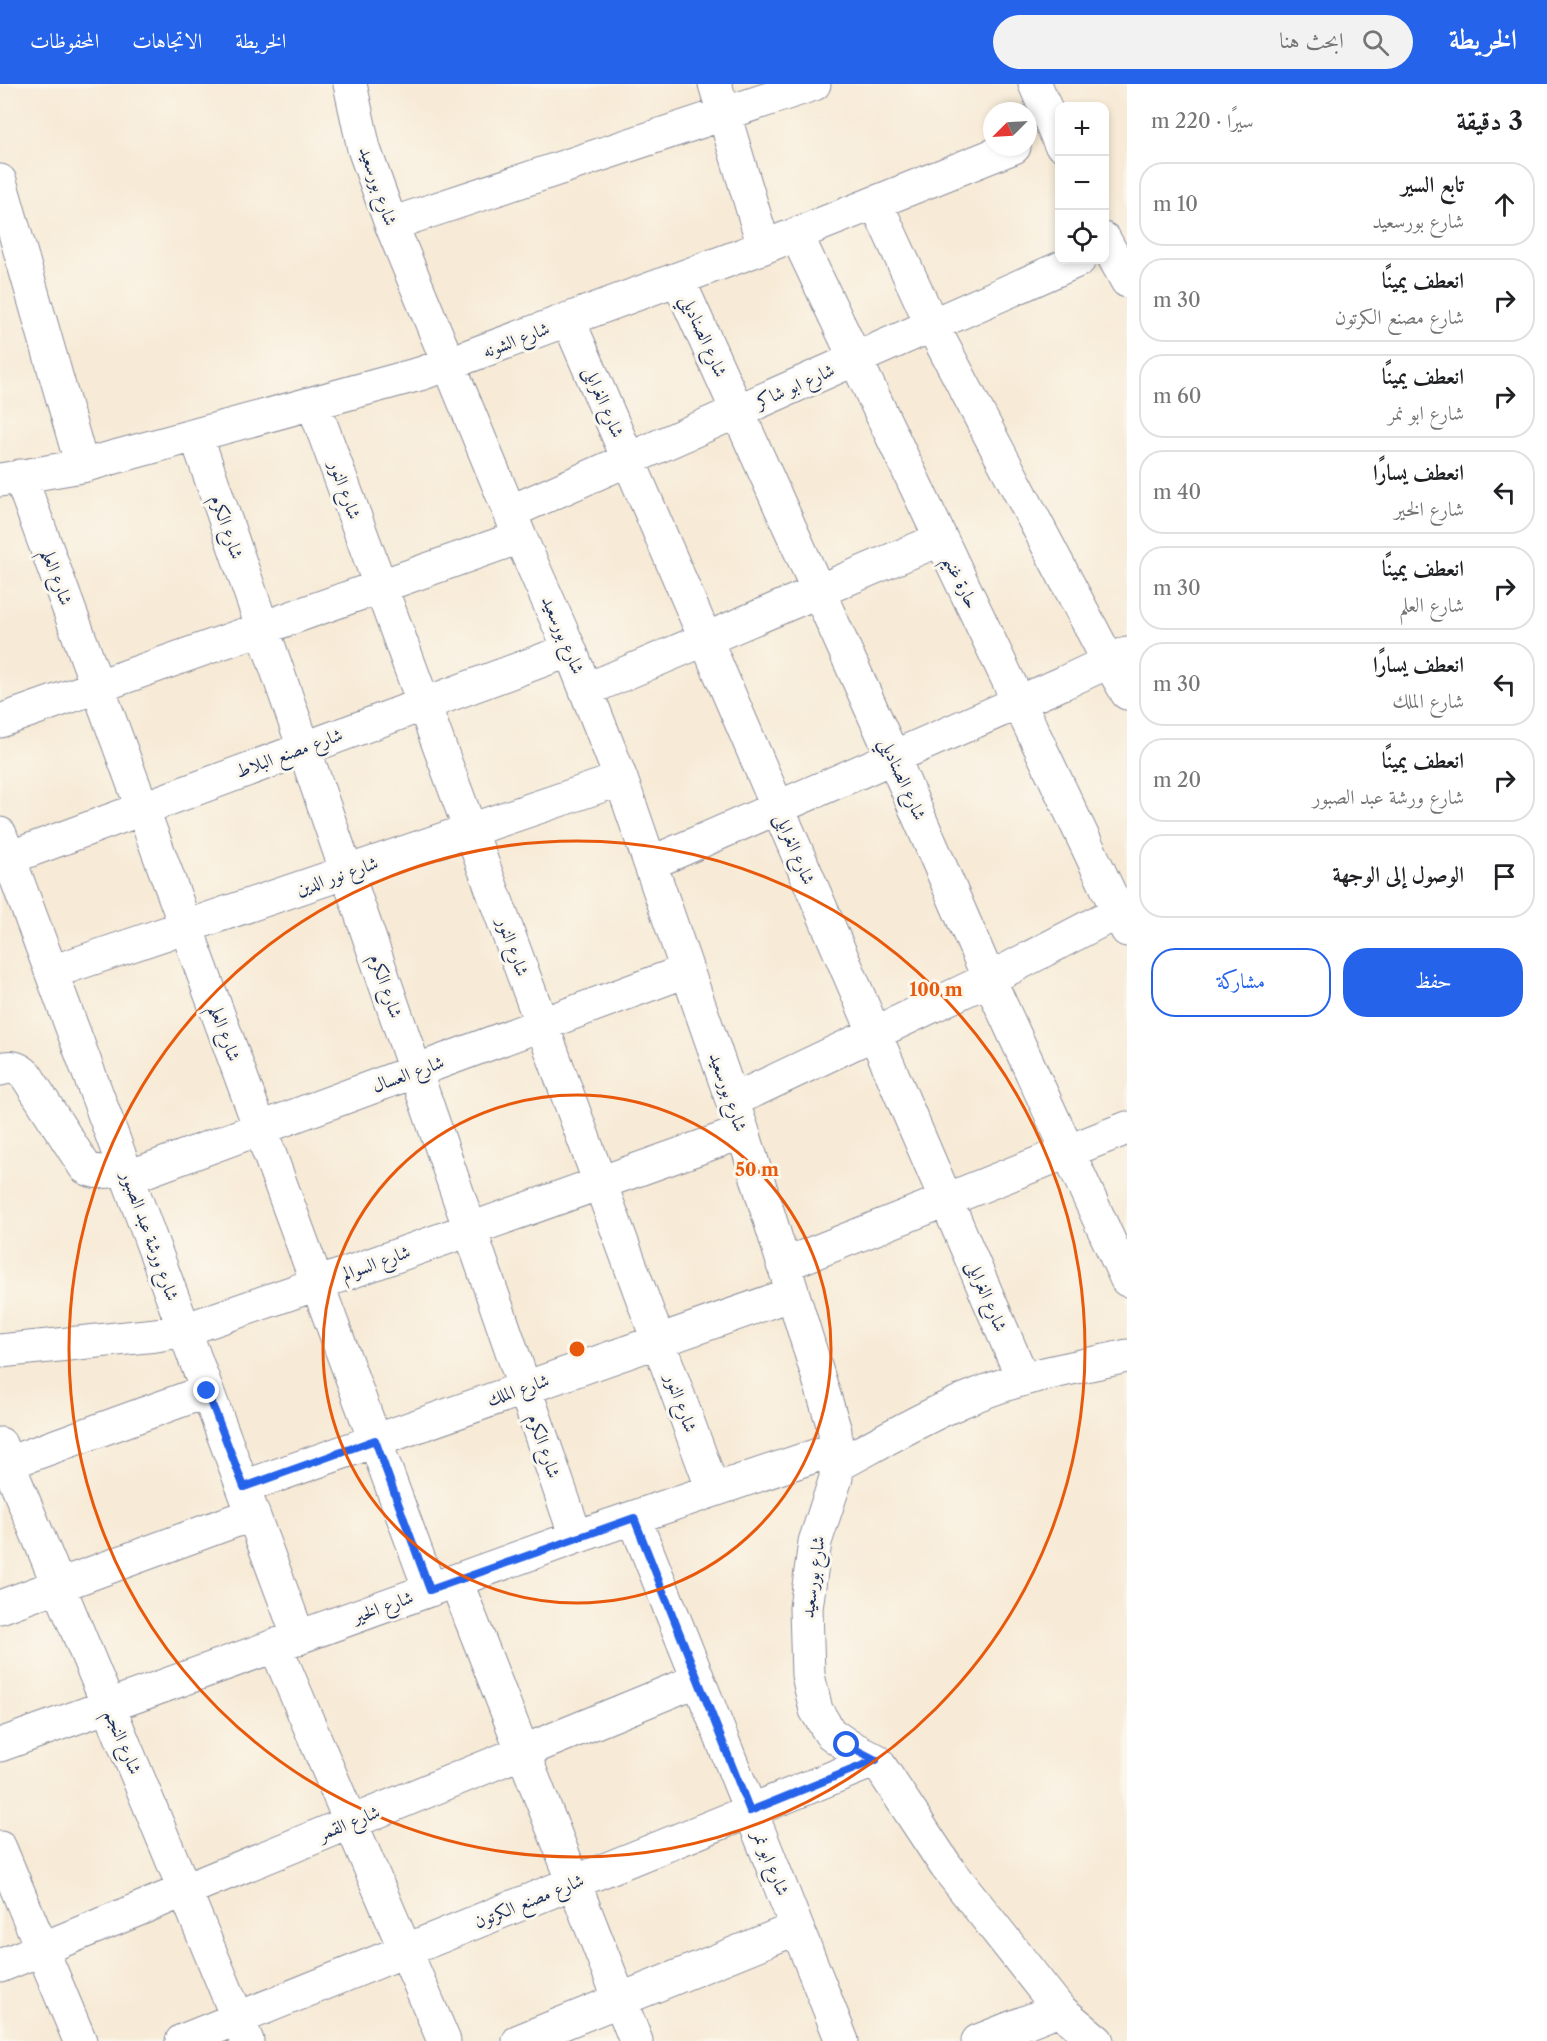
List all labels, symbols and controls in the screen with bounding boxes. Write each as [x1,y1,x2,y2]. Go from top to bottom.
search box [993,15,1413,69]
text: الخريطة [1449,22,1517,56]
icon: search [1359,26,1392,59]
text: ابحث هنا [1279,27,1344,54]
text: المحفوظات [30,28,99,53]
text: الاتجاهات [132,28,202,53]
text: الخريطة [235,28,286,53]
north arrow [983,102,1037,156]
map controls [1055,102,1109,264]
button: + [1055,102,1109,156]
text: 3 دقيقة [1456,105,1523,137]
text: سيرًا · 220 m [1151,109,1254,133]
street label: شارع بورسعيد [350,143,402,230]
button: − [1055,156,1109,210]
text: تابع السير [1401,171,1464,198]
icon: ahead [1488,188,1521,221]
text: 10 m [1153,192,1198,216]
text: شارع بورسعيد [1372,209,1464,233]
button: locate [1055,210,1109,264]
text: انعطف يمينًا [1382,267,1464,294]
icon: right [1488,284,1521,317]
text: 30 m [1153,288,1201,312]
street label: شارع الصناديلي [671,291,732,383]
text: شارع مصنع الكرتون [1335,305,1464,329]
street label: شارع الشونه [479,317,554,367]
street label: شارع ابو شاكر [750,359,839,418]
street label: شارع الغرابلى [576,363,629,442]
text: انعطف يمينًا [1382,363,1464,390]
icon: right [1488,380,1521,413]
text: 60 m [1153,384,1201,408]
text: شارع ابو نمر [1388,401,1464,425]
street label: شارع النور [320,456,366,524]
text: انعطف يسارًا [1373,459,1464,486]
icon: left [1488,476,1521,509]
text: 40 m [1153,480,1201,504]
street label: شارع الكرم [201,492,248,564]
text: شارع الخير [1394,497,1464,521]
street label: شارع العلم [30,546,77,611]
street label: حارة غنيم [932,552,983,615]
text: انعطف يمينًا [1382,555,1464,582]
icon: right [1488,572,1521,605]
text: 30 m [1153,576,1201,600]
street label: شارع بورسعيد [533,593,589,679]
text: شارع العلم [1399,593,1464,617]
text: انعطف يسارًا [1373,651,1464,678]
icon: left [1488,668,1521,701]
text: 30 m [1153,672,1201,696]
text: شارع الملك [1392,689,1464,713]
street label: شارع مصنع البلاط [232,723,347,787]
street label: شارع الصناديلي [870,734,931,826]
text: انعطف يمينًا [1382,747,1464,774]
icon: right [1488,764,1521,797]
text: 20 m [1153,768,1201,792]
text: شارع ورشة عبد الصبور [1312,785,1464,809]
street label: شارع الغرابلى [767,810,820,889]
street label: شارع نور الدين [293,852,382,904]
icon: arrive [1488,860,1521,893]
text: الوصول إلى الوجهة [1332,861,1464,888]
street label: شارع النور [488,913,534,981]
button: مشاركة [1151,948,1331,1017]
button: حفظ [1343,948,1523,1017]
street label: شارع الكرم [360,951,407,1023]
text: 100 m [909,979,963,1001]
street label: شارع العلم [198,1002,245,1067]
street label: شارع بورسعيد [700,1049,752,1136]
street label: شارع العسال [369,1051,448,1101]
text: 50 m [735,1159,779,1181]
street label: شارع ورشة عبد الصبور [112,1166,184,1305]
street label: شارع السوالم [339,1240,415,1290]
street label: شارع الغرابلى [959,1257,1012,1336]
centre of rings [567,1339,587,1359]
street label: شارع الملك [484,1369,553,1415]
street label: شارع النور [656,1369,702,1437]
route end [193,1377,219,1403]
street label: شارع الكرم [518,1411,565,1483]
street label: شارع بورسعيد [796,1535,834,1620]
street label: شارع الخير [348,1586,418,1633]
street label: شارع النجم [94,1706,146,1780]
route start [833,1731,859,1757]
street label: شارع القمر [313,1801,384,1850]
street label: شارع ابو نمر [744,1825,794,1900]
street label: شارع مصنع الكرتون [471,1869,589,1938]

